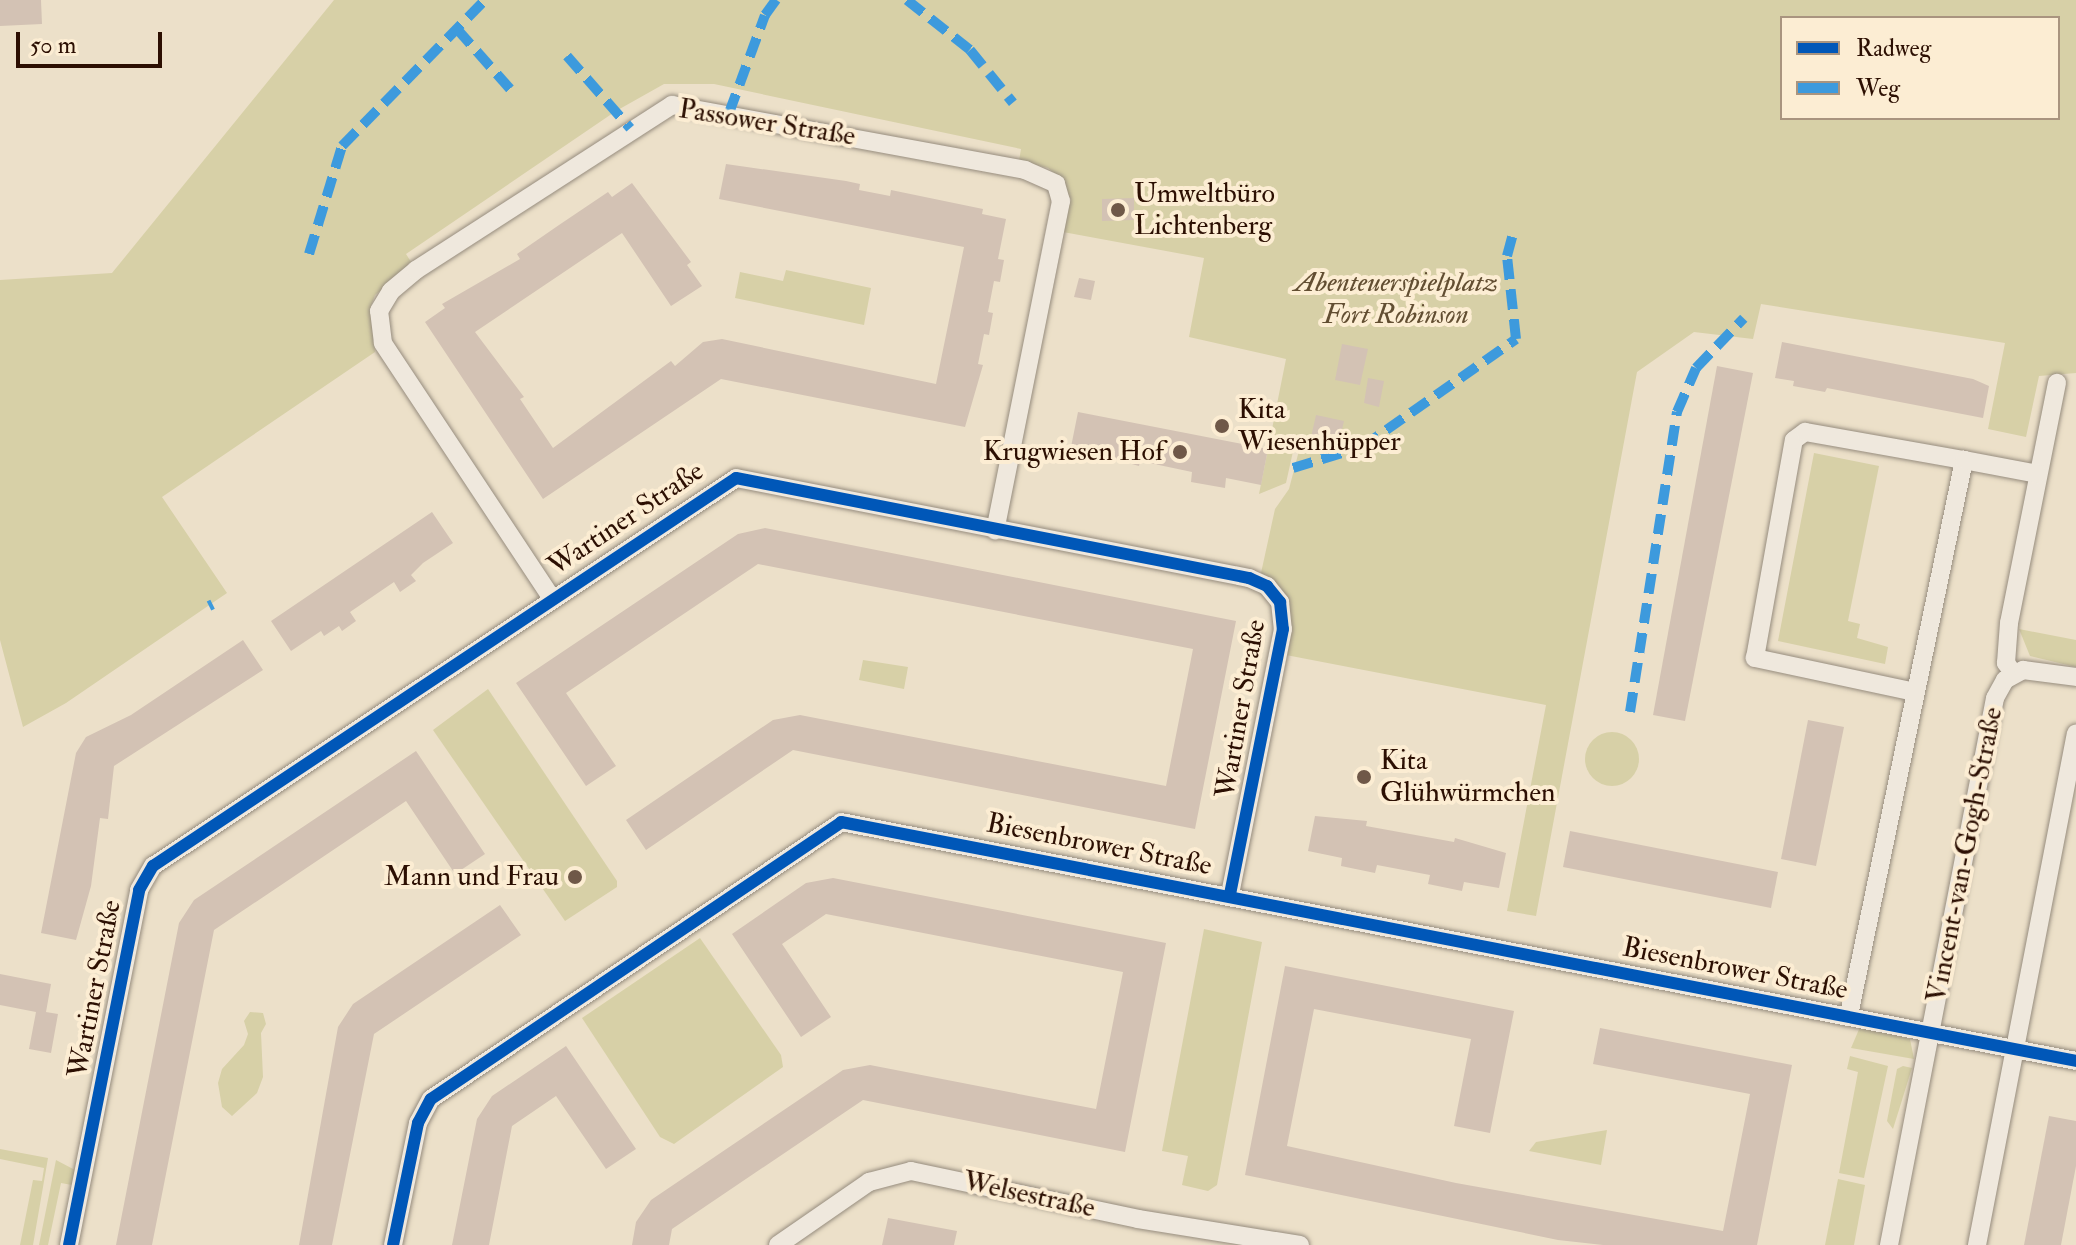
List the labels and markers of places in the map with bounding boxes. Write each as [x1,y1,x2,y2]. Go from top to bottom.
place label: Umweltbüro Lichtenberg [1134,177,1275,243]
marker: Umweltbüro Lichtenberg [1109,201,1127,219]
place label: Kita Wiesenhüpper [1238,393,1401,459]
marker: Kita Wiesenhüpper [1213,417,1231,435]
place label: Krugwiesen Hof [983,435,1164,469]
marker: Krugwiesen Hof [1171,443,1189,461]
place label: Kita Glühwürmchen [1380,744,1555,810]
marker: Kita Glühwürmchen [1355,768,1373,786]
place label: Mann und Frau [384,860,559,894]
marker: Mann und Frau [566,868,584,886]

